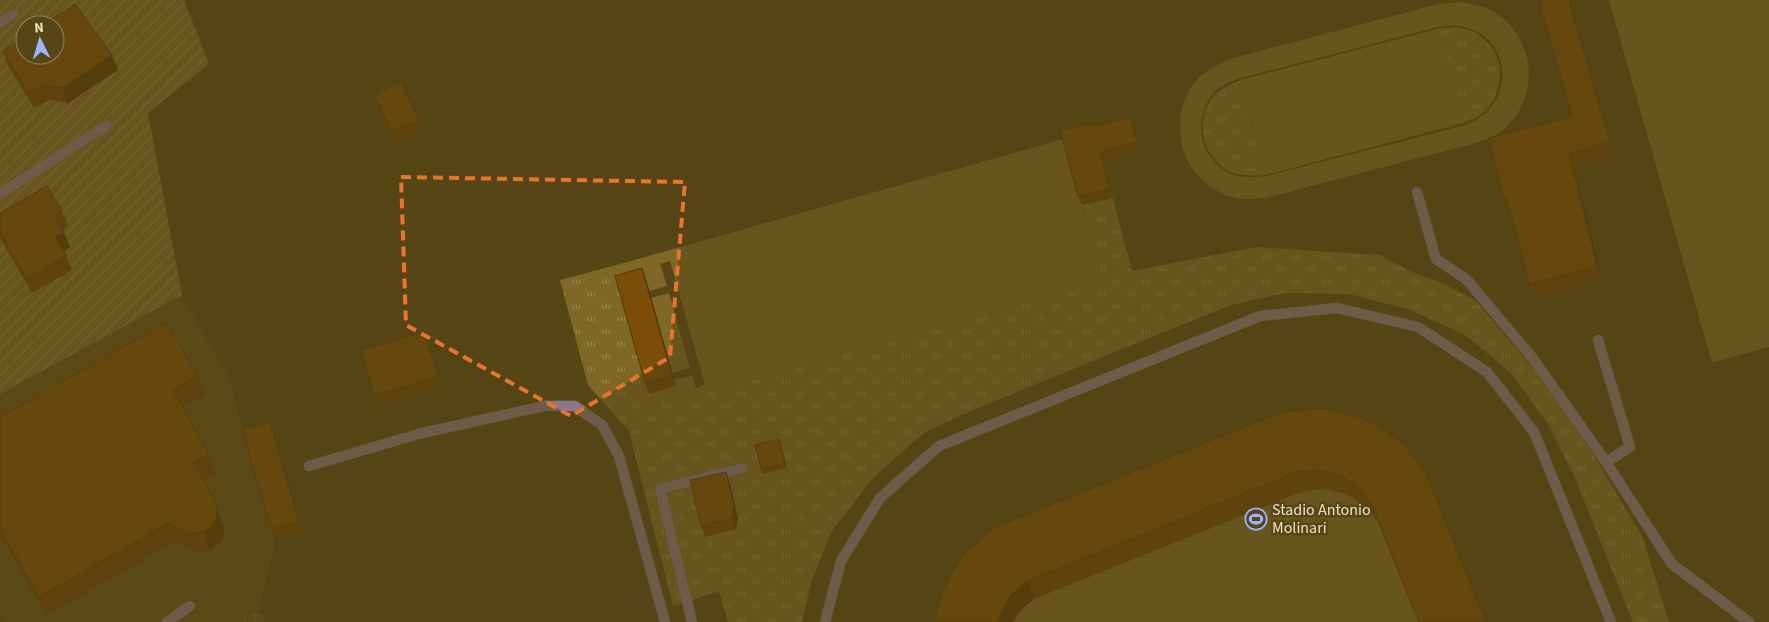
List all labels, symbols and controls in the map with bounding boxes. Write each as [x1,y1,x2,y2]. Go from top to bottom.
north arrow [15,15,65,65]
text: N [33,18,44,38]
place label: Stadio Antonio Molinari [1272,499,1371,539]
sports icon: Stadio Antonio Molinari [1244,507,1268,531]

